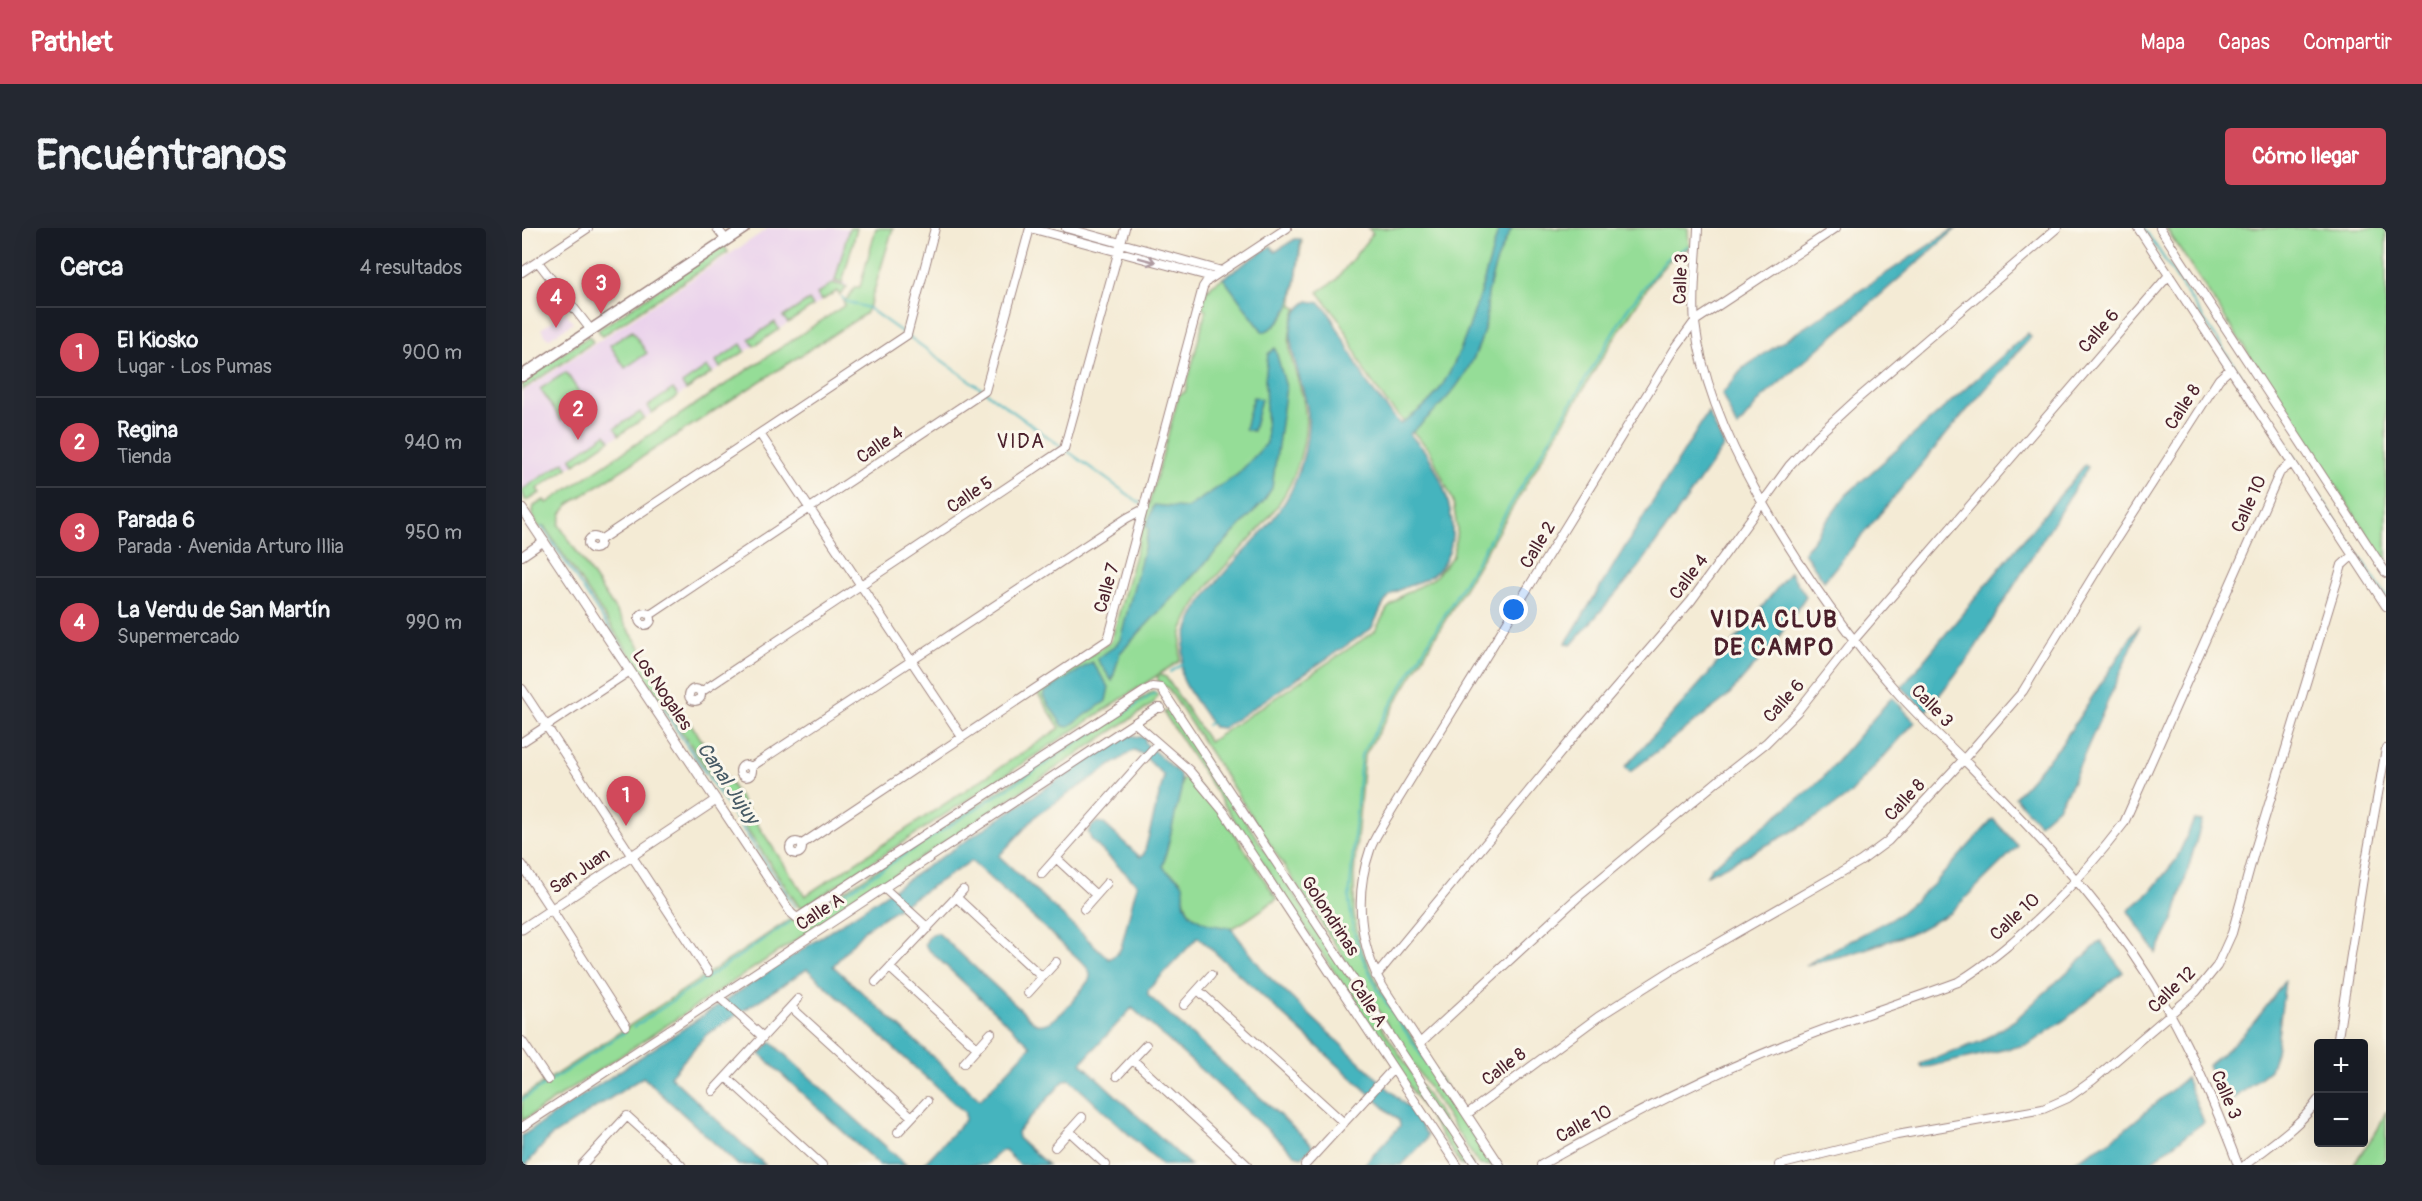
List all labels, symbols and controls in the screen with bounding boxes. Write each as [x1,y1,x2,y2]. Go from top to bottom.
text: Pathlet [30,25,113,60]
text: Mapa [2141,29,2185,56]
text: Capas [2218,29,2270,56]
text: Compartir [2303,29,2392,56]
button: Cómo llegar [2225,128,2386,185]
text: Encuéntranos [36,130,286,182]
text: Cerca [60,251,123,283]
street label: Calle 3 [1669,253,1693,305]
one-way arrow [1137,254,1156,266]
text: 4 resultados [360,255,462,280]
pin: 3 [582,264,620,314]
pin: 4 [537,279,576,328]
street label: Calle 6 [2073,304,2125,358]
text: El Kiosko [117,326,198,354]
text: 1 [76,340,83,365]
text: 900 m [402,340,462,365]
text: Lugar · Los Pumas [117,354,272,379]
street label: Calle 8 [2160,380,2206,434]
pin: 2 [558,390,598,440]
text: Regina [117,416,178,444]
street label: Calle 4 [852,421,908,469]
district label: VIDA [996,429,1046,454]
text: 2 [74,430,85,455]
text: 940 m [404,430,462,455]
text: Tienda [117,444,172,469]
street label: Calle 5 [943,471,997,519]
street label: Calle 10 [2226,472,2272,536]
text: Parada 6 [117,506,195,534]
street label: Calle 2 [1515,517,1561,573]
text: 3 [74,520,85,545]
text: 950 m [405,520,462,545]
text: Parada · Avenida Arturo Illia [117,534,344,559]
street label: Calle 4 [1664,549,1714,604]
street label: Calle 7 [1089,560,1125,615]
your location [1499,595,1528,624]
text: La Verdu de San Martín [117,596,330,624]
district label: VIDA CLUB DE CAMPO [1710,605,1838,662]
text: 4 [74,610,85,635]
text: 990 m [406,610,462,635]
text: Supermercado [117,624,240,649]
street label: Los Nogales [627,645,697,735]
street label: Calle 6 [1758,674,1810,728]
street label: Calle 3 [1906,680,1958,732]
water label: Canal Jujuy [692,737,766,831]
street label: Calle 8 [1880,774,1930,826]
pin: 1 [606,776,646,826]
street label: San Juan [545,842,615,900]
street label: Golondrinas [1296,872,1364,960]
street label: Calle A [792,888,849,936]
street label: Calle 10 [1985,888,2045,946]
street label: Calle 12 [2143,962,2201,1018]
street label: Calle A [1344,975,1392,1032]
map controls [2314,1039,2368,1147]
button: + [2314,1039,2368,1093]
street label: Calle 8 [1477,1043,1531,1091]
street label: Calle 3 [2205,1067,2247,1123]
button: − [2314,1093,2368,1147]
street label: Calle 10 [1552,1100,1616,1148]

